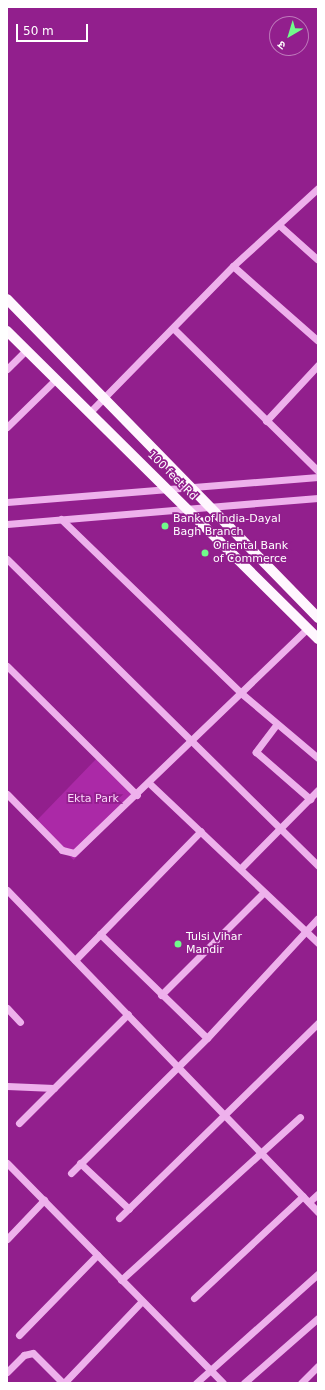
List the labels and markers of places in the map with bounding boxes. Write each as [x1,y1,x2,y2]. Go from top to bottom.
place label: Bank of India-Dayal Bagh Branch [173,513,281,539]
marker: Bank of India-Dayal Bagh Branch [160,521,170,531]
place label: Oriental Bank of Commerce [213,540,288,566]
marker: Oriental Bank of Commerce [200,548,210,558]
place label: Tulsi Vihar Mandir [186,931,242,957]
marker: Tulsi Vihar Mandir [173,939,183,949]

